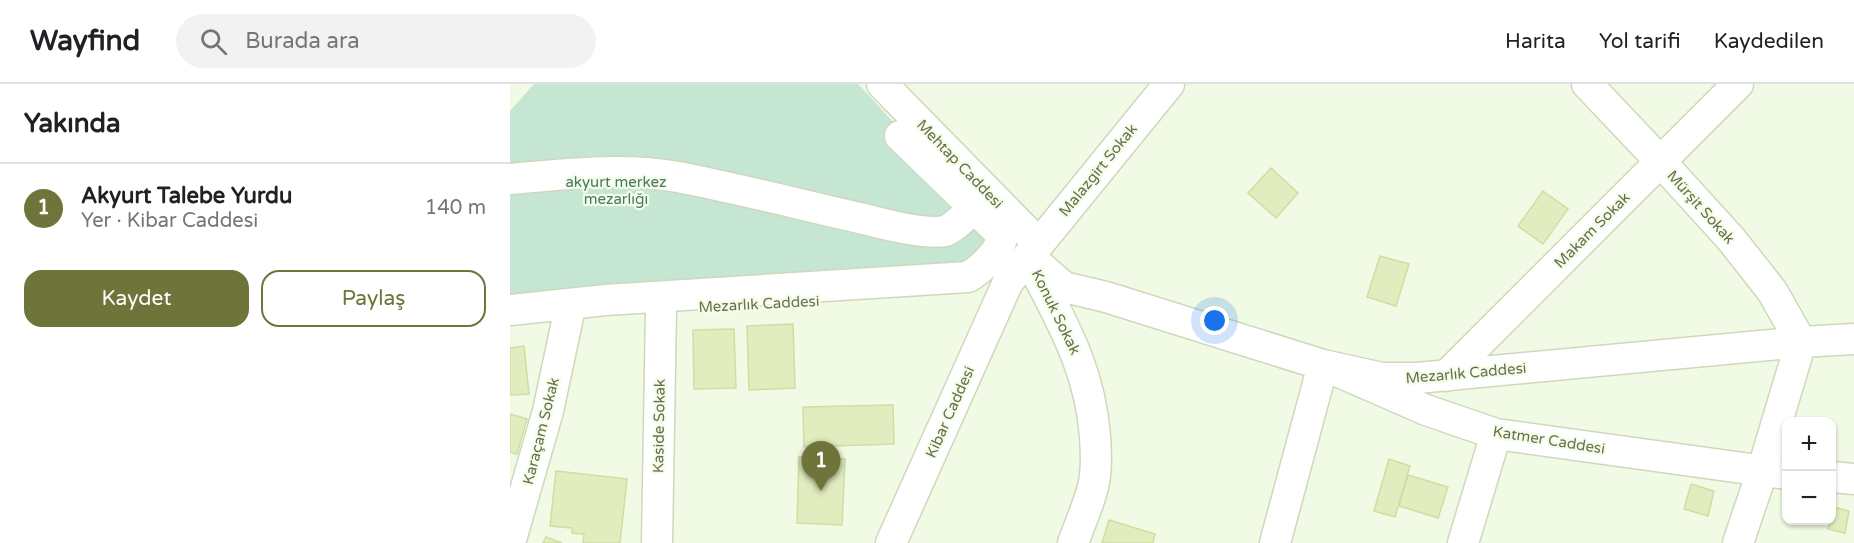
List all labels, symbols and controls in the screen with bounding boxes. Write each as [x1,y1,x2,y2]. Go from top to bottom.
search box [176,14,596,68]
text: Wayfind [30,24,140,58]
icon: search [197,25,230,58]
text: Burada ara [245,28,360,54]
text: Harita [1505,29,1566,54]
text: Yol tarifi [1599,29,1681,54]
text: Kaydedilen [1714,29,1824,54]
text: Yakında [24,108,121,139]
street label: Mehtap Caddesi [913,116,1007,212]
street label: Malazgirt Sokak [1055,120,1141,220]
street label: Mürşit Sokak [1663,167,1739,247]
park label: akyurt merkez mezarlığı [565,173,667,208]
text: Akyurt Talebe Yurdu [81,183,292,209]
street label: Makam Sokak [1550,188,1634,272]
text: 1 [37,196,50,220]
text: 140 m [425,196,486,220]
text: Yer · Kibar Caddesi [81,209,258,233]
street label: Konuk Sokak [1028,267,1084,357]
button: Kaydet [24,270,249,327]
button: Paylaş [261,270,486,327]
street label: Mezarlık Caddesi [698,292,820,316]
your location [1200,306,1229,335]
street label: Mezarlık Caddesi [1405,359,1527,387]
street label: Kibar Caddesi [922,363,978,461]
street label: Karaçam Sokak [519,376,563,486]
street label: Kaside Sokak [649,379,669,473]
map controls [1782,417,1836,525]
button: + [1782,417,1836,471]
street label: Katmer Caddesi [1492,422,1606,458]
pin: 1 [802,442,840,491]
button: − [1782,471,1836,525]

